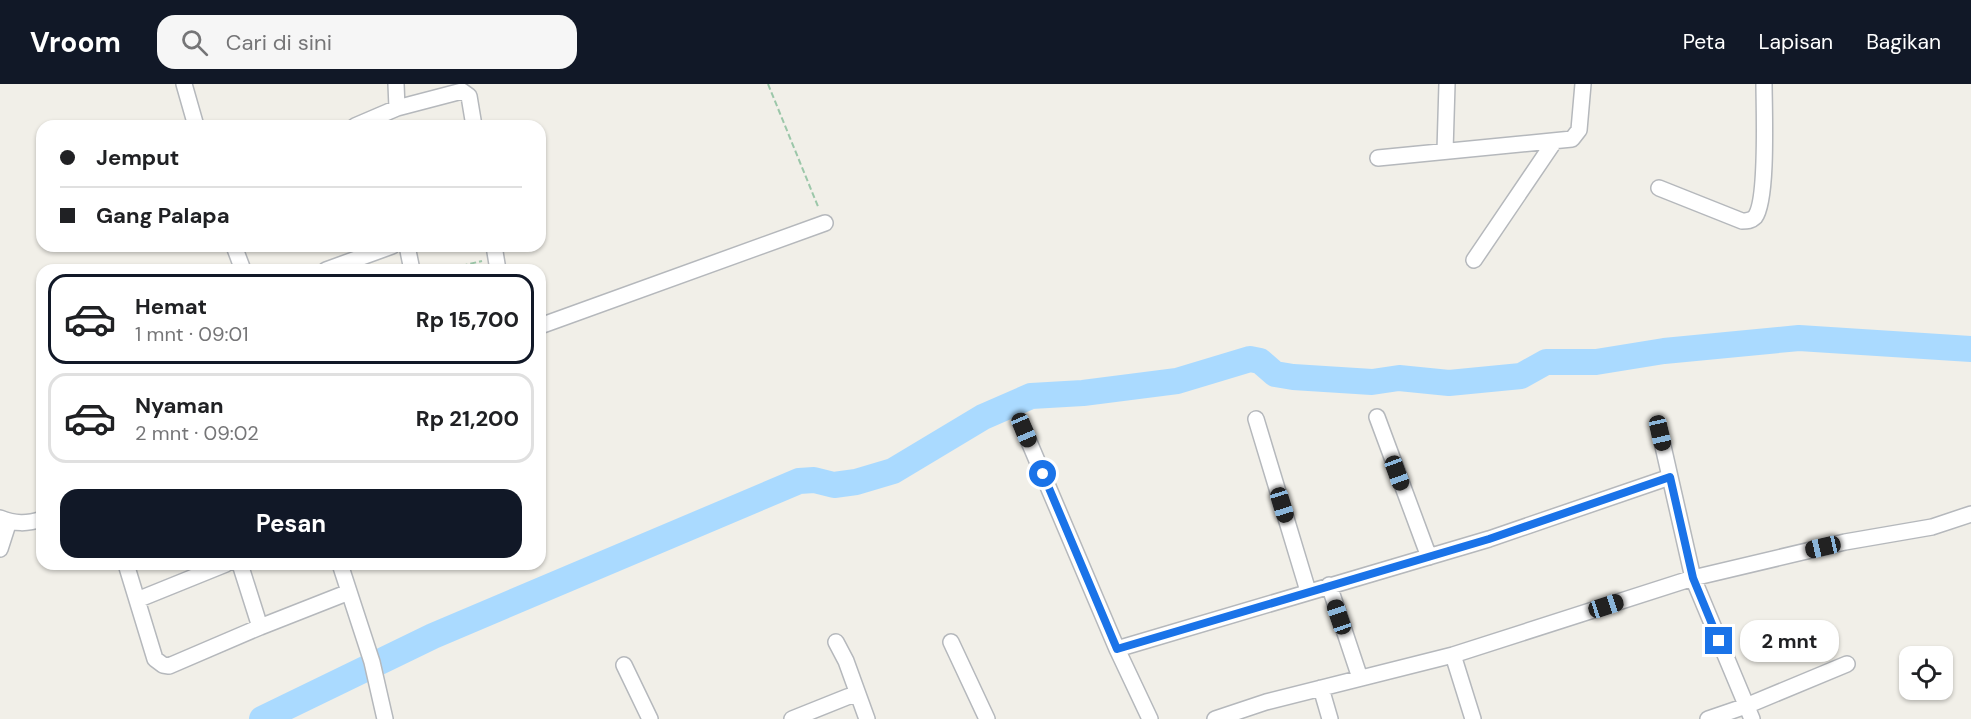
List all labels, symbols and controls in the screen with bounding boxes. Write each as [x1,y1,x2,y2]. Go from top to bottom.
search box [157,15,577,69]
text: Vroom [30,24,121,61]
icon: search [178,26,211,59]
text: Cari di sini [226,28,332,57]
text: Peta [1683,28,1725,56]
text: Lapisan [1758,28,1833,56]
text: Bagikan [1866,28,1941,56]
text: Jemput [96,143,179,172]
text: Gang Palapa [96,201,230,230]
icon: car [63,292,117,346]
text: Hemat [135,292,207,321]
text: Rp 15,700 [416,305,519,334]
text: 1 mnt · 09:01 [135,321,249,347]
icon: car [63,391,117,445]
text: Nyaman [135,391,224,420]
text: Rp 21,200 [416,404,519,433]
car [1009,410,1039,450]
car [1647,413,1673,453]
text: 2 mnt · 09:02 [135,420,259,446]
car [1382,453,1412,493]
route start [1029,460,1056,487]
car [1268,485,1296,525]
button: Pesan [60,489,522,558]
car [1803,534,1843,560]
car [1586,592,1626,620]
car [1325,597,1353,637]
callout: 2 mnt [1740,620,1839,662]
route end [1705,627,1732,654]
text: 2 mnt [1761,628,1818,654]
map controls [1899,646,1953,700]
button: locate [1899,646,1953,700]

